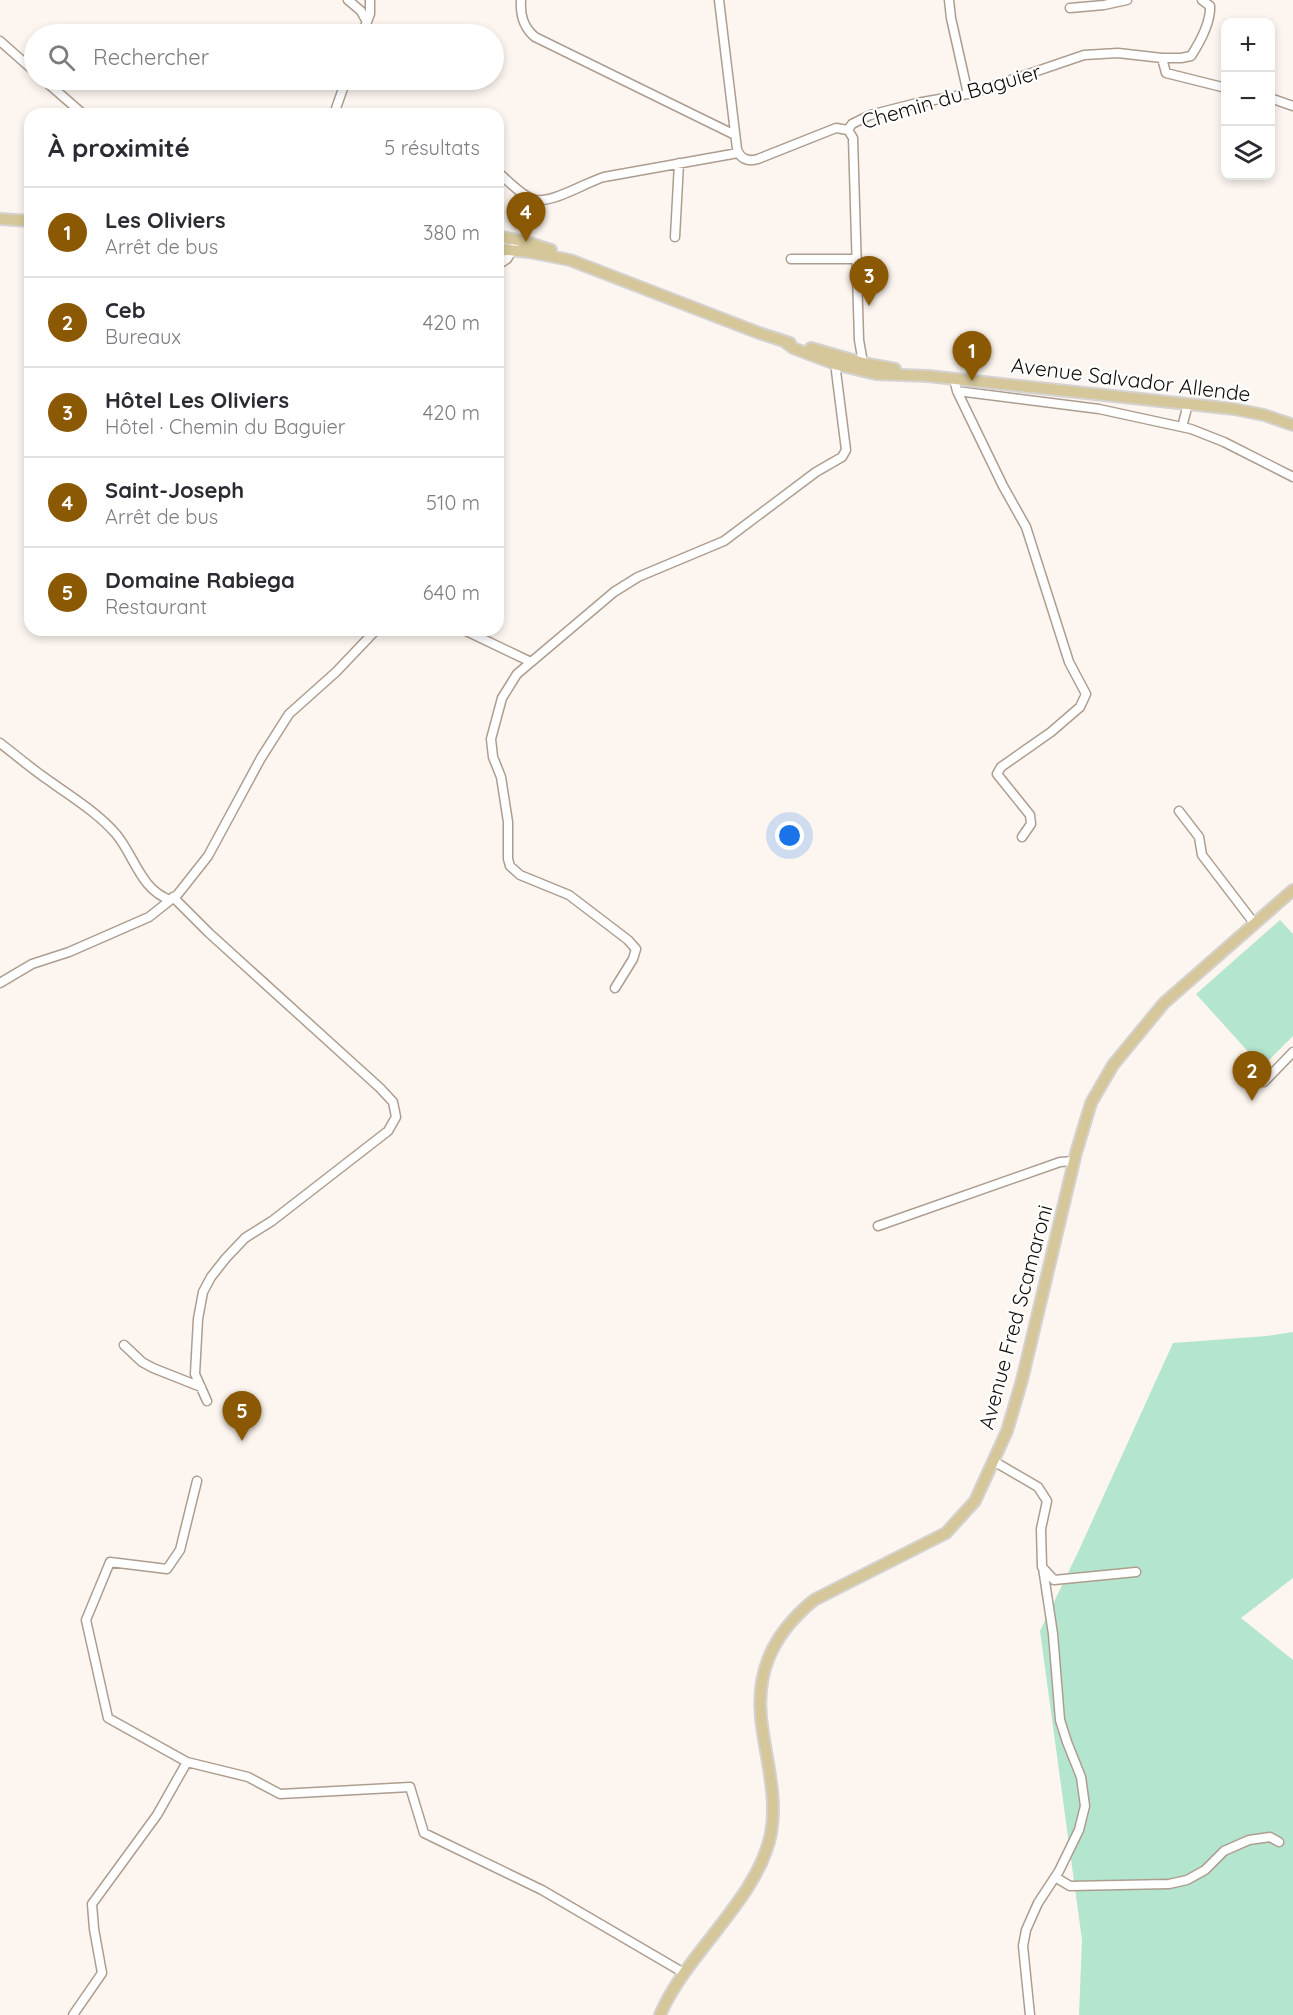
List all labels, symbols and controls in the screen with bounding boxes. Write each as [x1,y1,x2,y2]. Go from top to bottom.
map controls [1221,18,1275,180]
button: + [1221,18,1275,72]
search box [24,24,504,90]
icon: search [45,41,78,74]
text: Rechercher [93,43,209,71]
street label: Chemin du Baguier [858,58,1044,134]
button: − [1221,72,1275,126]
button: layers [1221,126,1275,180]
text: À proximité [48,131,190,164]
text: 5 résultats [384,135,480,160]
pin: 4 [506,192,546,242]
text: Les Oliviers [105,206,226,234]
text: 1 [64,220,71,245]
text: 380 m [423,220,480,245]
text: Arrêt de bus [105,234,218,259]
pin: 3 [850,256,888,306]
text: Ceb [105,296,146,324]
text: 2 [62,310,73,335]
text: 420 m [423,310,480,335]
text: Bureaux [105,324,181,349]
pin: 1 [952,332,992,381]
street label: Avenue Salvador Allende [1010,351,1252,407]
text: Hôtel Les Oliviers [105,386,289,414]
text: 3 [62,400,73,425]
text: 420 m [423,400,480,425]
text: Hôtel · Chemin du Baguier [105,414,346,439]
text: Saint-Joseph [105,476,244,504]
text: 4 [62,490,73,515]
text: 510 m [426,490,480,515]
text: Arrêt de bus [105,504,218,529]
text: Domaine Rabiega [105,566,295,594]
text: 5 [62,580,73,605]
text: 640 m [423,580,480,605]
text: Restaurant [105,594,207,619]
your location [775,821,804,850]
pin: 2 [1232,1052,1272,1101]
street label: Avenue Fred Scamaroni [972,1202,1058,1432]
pin: 5 [222,1392,262,1441]

